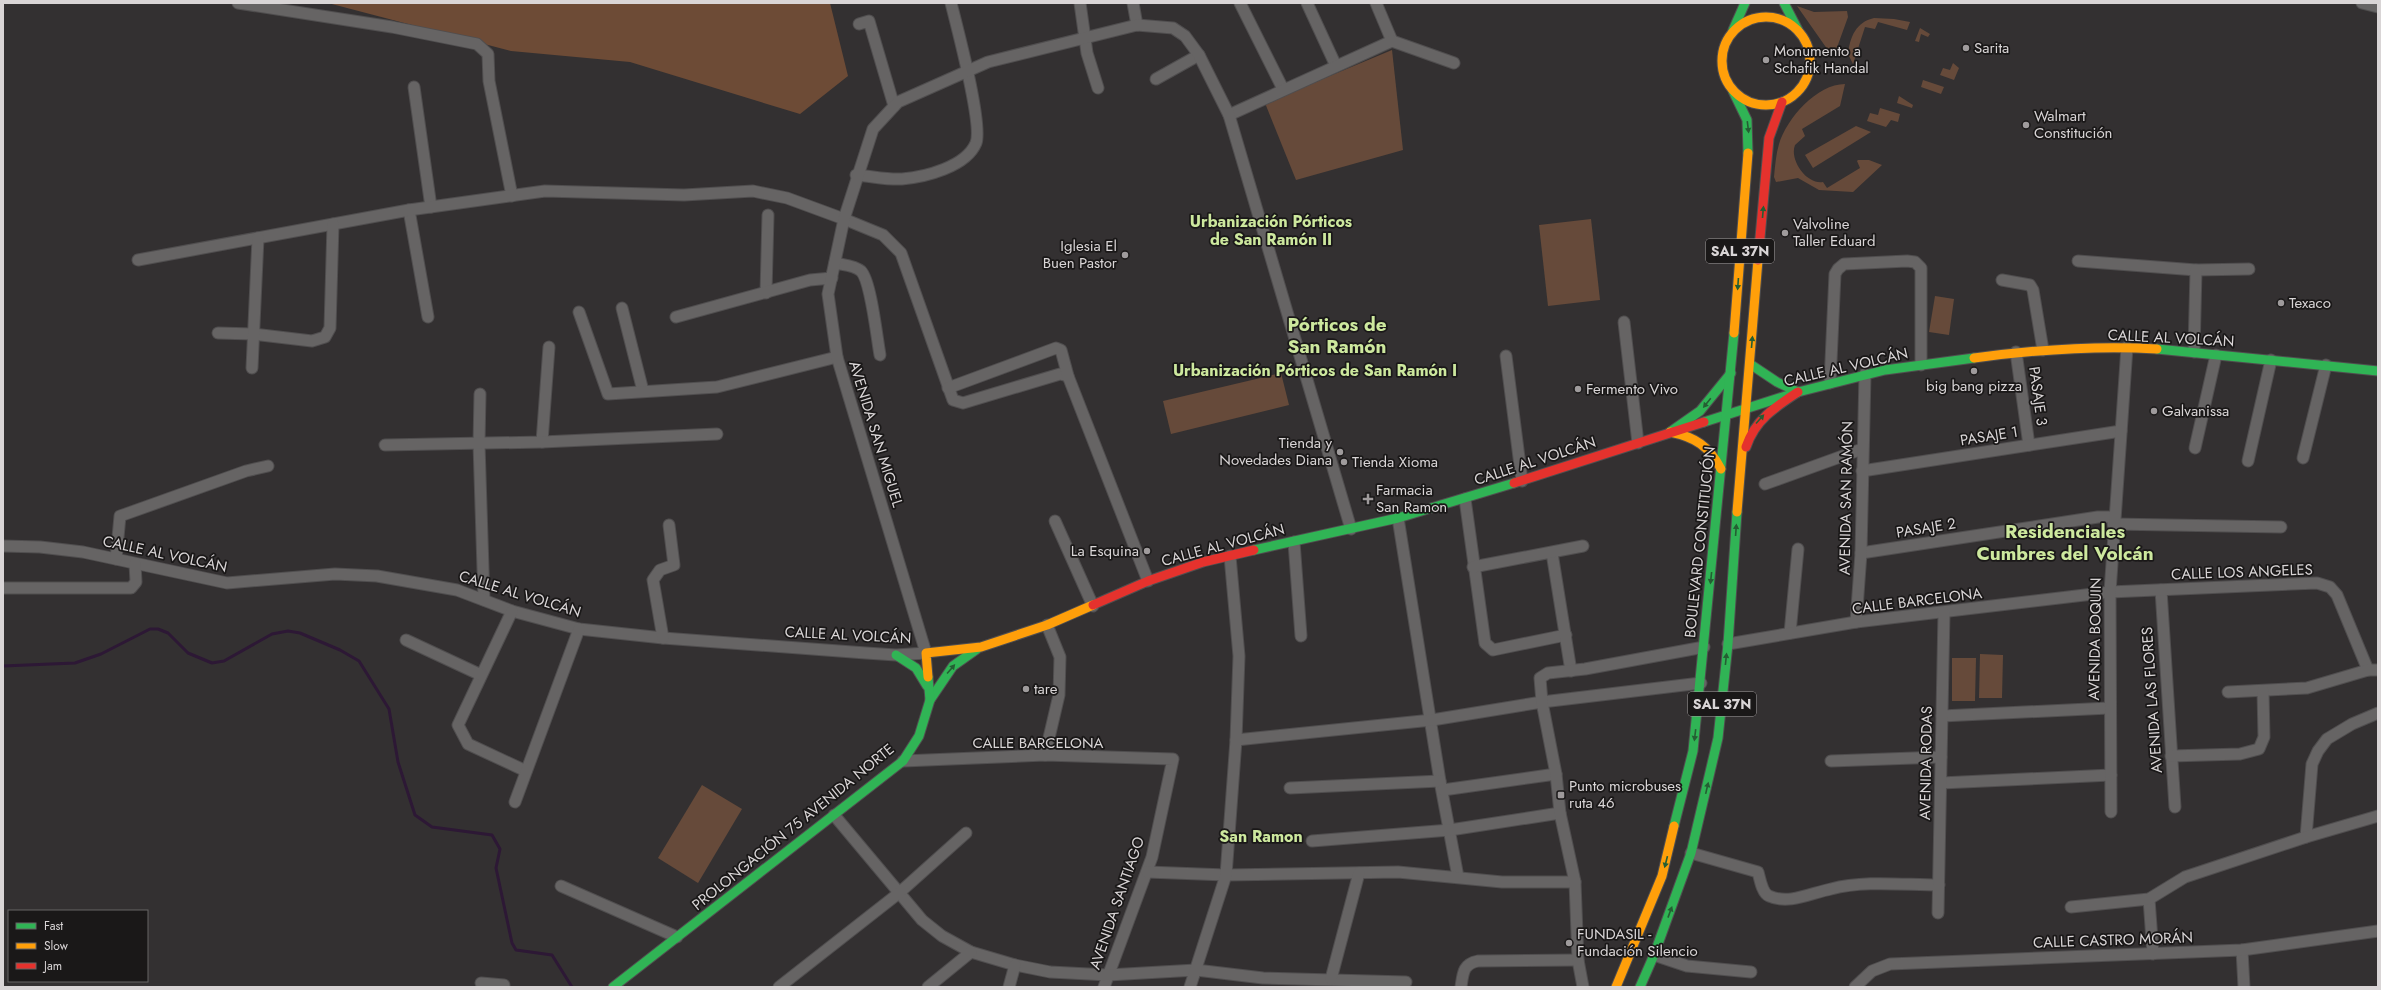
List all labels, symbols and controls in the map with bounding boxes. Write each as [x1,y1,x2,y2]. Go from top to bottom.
place label: Sarita [1974,37,2009,59]
place label: Monumento a Schafik Handal [1774,40,1869,79]
marker: Sarita [1961,43,1971,53]
marker: Monumento a Schafik Handal [1761,55,1771,65]
place label: Walmart Constitución [2034,105,2113,144]
marker: Walmart Constitución [2021,120,2031,130]
one-way arrow [1745,121,1751,133]
one-way arrow [1759,206,1766,218]
district label: Urbanización Pórticos de San Ramón II [1190,210,1352,251]
place label: Valvoline Taller Eduard [1793,213,1876,252]
marker: Valvoline Taller Eduard [1780,228,1790,238]
place label: Iglesia El Buen Pastor [1043,235,1118,274]
road number: SAL 37N [1706,239,1774,263]
marker: Iglesia El Buen Pastor [1120,250,1130,260]
one-way arrow [1734,278,1741,290]
place label: Texaco [2289,292,2331,314]
marker: Texaco [2276,298,2286,308]
district label: Pórticos de San Ramón [1287,311,1387,360]
street label: CALLE AL VOLCÁN [2107,324,2235,352]
one-way arrow [1748,336,1755,348]
street label: CALLE AL VOLCÁN [1782,342,1910,392]
street label: AVENIDA SAN MIGUEL [843,358,909,510]
district label: Urbanización Pórticos de San Ramón I [1173,359,1457,382]
street label: PASAJE 3 [2023,365,2053,427]
marker: big bang pizza [1969,366,1979,376]
place label: big bang pizza [1926,375,2022,397]
place label: Fermento Vivo [1586,378,1678,400]
marker: Fermento Vivo [1573,384,1583,394]
one-way arrow [1703,398,1712,409]
place label: Galvanissa [2162,400,2229,422]
marker: Galvanissa [2149,406,2159,416]
one-way arrow [1755,415,1764,424]
street label: AVENIDA SAN RAMÓN [1834,421,1858,575]
street label: PASAJE 1 [1958,421,2020,451]
street label: CALLE AL VOLCÁN [1471,431,1599,491]
place label: Tienda y Novedades Diana [1219,432,1332,471]
street label: BOULEVARD CONSTITUCIÓN [1679,445,1721,639]
marker: Tienda y Novedades Diana [1335,447,1345,457]
place label: Tienda Xioma [1352,451,1438,473]
marker: Tienda Xioma [1339,457,1349,467]
place label: Farmacia San Ramon [1376,479,1447,518]
marker: Farmacia San Ramon [1363,494,1373,504]
street label: PASAJE 2 [1895,512,1957,544]
street label: CALLE AL VOLCÁN [1159,518,1287,572]
district label: Residenciales Cumbres del Volcán [1976,518,2154,567]
one-way arrow [1732,524,1739,536]
street label: CALLE AL VOLCÁN [101,530,229,578]
place label: La Esquina [1071,540,1139,562]
marker: La Esquina [1142,546,1152,556]
street label: CALLE LOS ANGELES [2171,559,2313,585]
street label: CALLE AL VOLCÁN [456,565,584,623]
one-way arrow [1707,572,1714,584]
street label: AVENIDA BOQUIN [2083,577,2107,701]
street label: CALLE BARCELONA [1851,582,1983,620]
street label: CALLE AL VOLCÁN [784,621,912,649]
street label: AVENIDA LAS FLORES [2136,626,2168,774]
one-way arrow [1723,653,1730,665]
one-way arrow [946,664,955,674]
place label: tare [1034,678,1058,700]
marker: tare [1021,684,1031,694]
road number: SAL 37N [1688,692,1756,716]
street label: AVENIDA RODAS [1914,706,1938,820]
one-way arrow [1692,729,1698,741]
street label: CALLE BARCELONA [973,732,1104,754]
street label: PROLONGACIÓN 75 AVENIDA NORTE [687,738,899,916]
place label: Punto microbuses ruta 46 [1569,775,1681,814]
one-way arrow [1705,781,1711,794]
marker: Punto microbuses ruta 46 [1556,790,1566,800]
district label: San Ramon [1219,825,1303,848]
street label: AVENIDA SANTIAGO [1084,833,1150,972]
one-way arrow [1662,856,1668,868]
one-way arrow [1667,905,1673,917]
legend [8,910,148,982]
text: Fast [44,917,63,935]
place label: FUNDASIL - Fundación Silencio [1577,923,1698,962]
street label: CALLE CASTRO MORÁN [2033,926,2193,954]
text: Slow [44,937,69,955]
marker: FUNDASIL - Fundación Silencio [1564,938,1574,948]
text: Jam [42,957,62,975]

